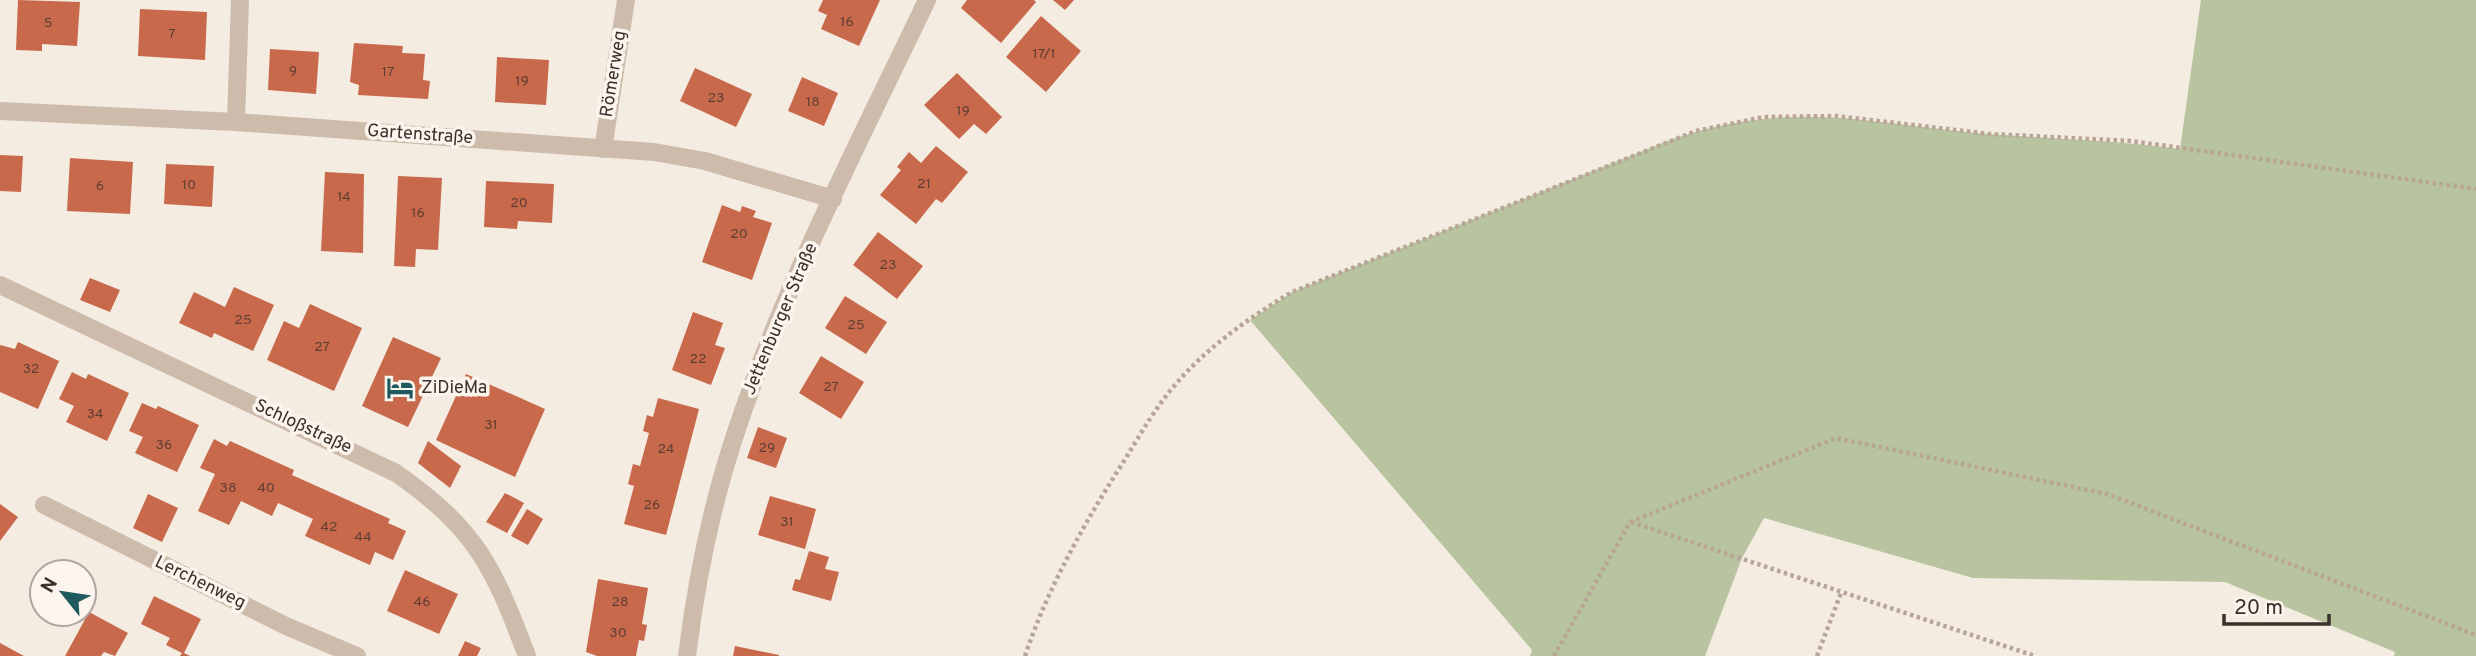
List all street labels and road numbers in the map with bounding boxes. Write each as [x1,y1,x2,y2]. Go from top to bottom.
street label: Römerweg [596,29,632,119]
street label: Gartenstraße [366,120,474,150]
street label: Jettenburger Straße [739,239,823,399]
street label: Schloßstraße [251,394,355,460]
street label: Lerchenweg [151,551,249,615]

